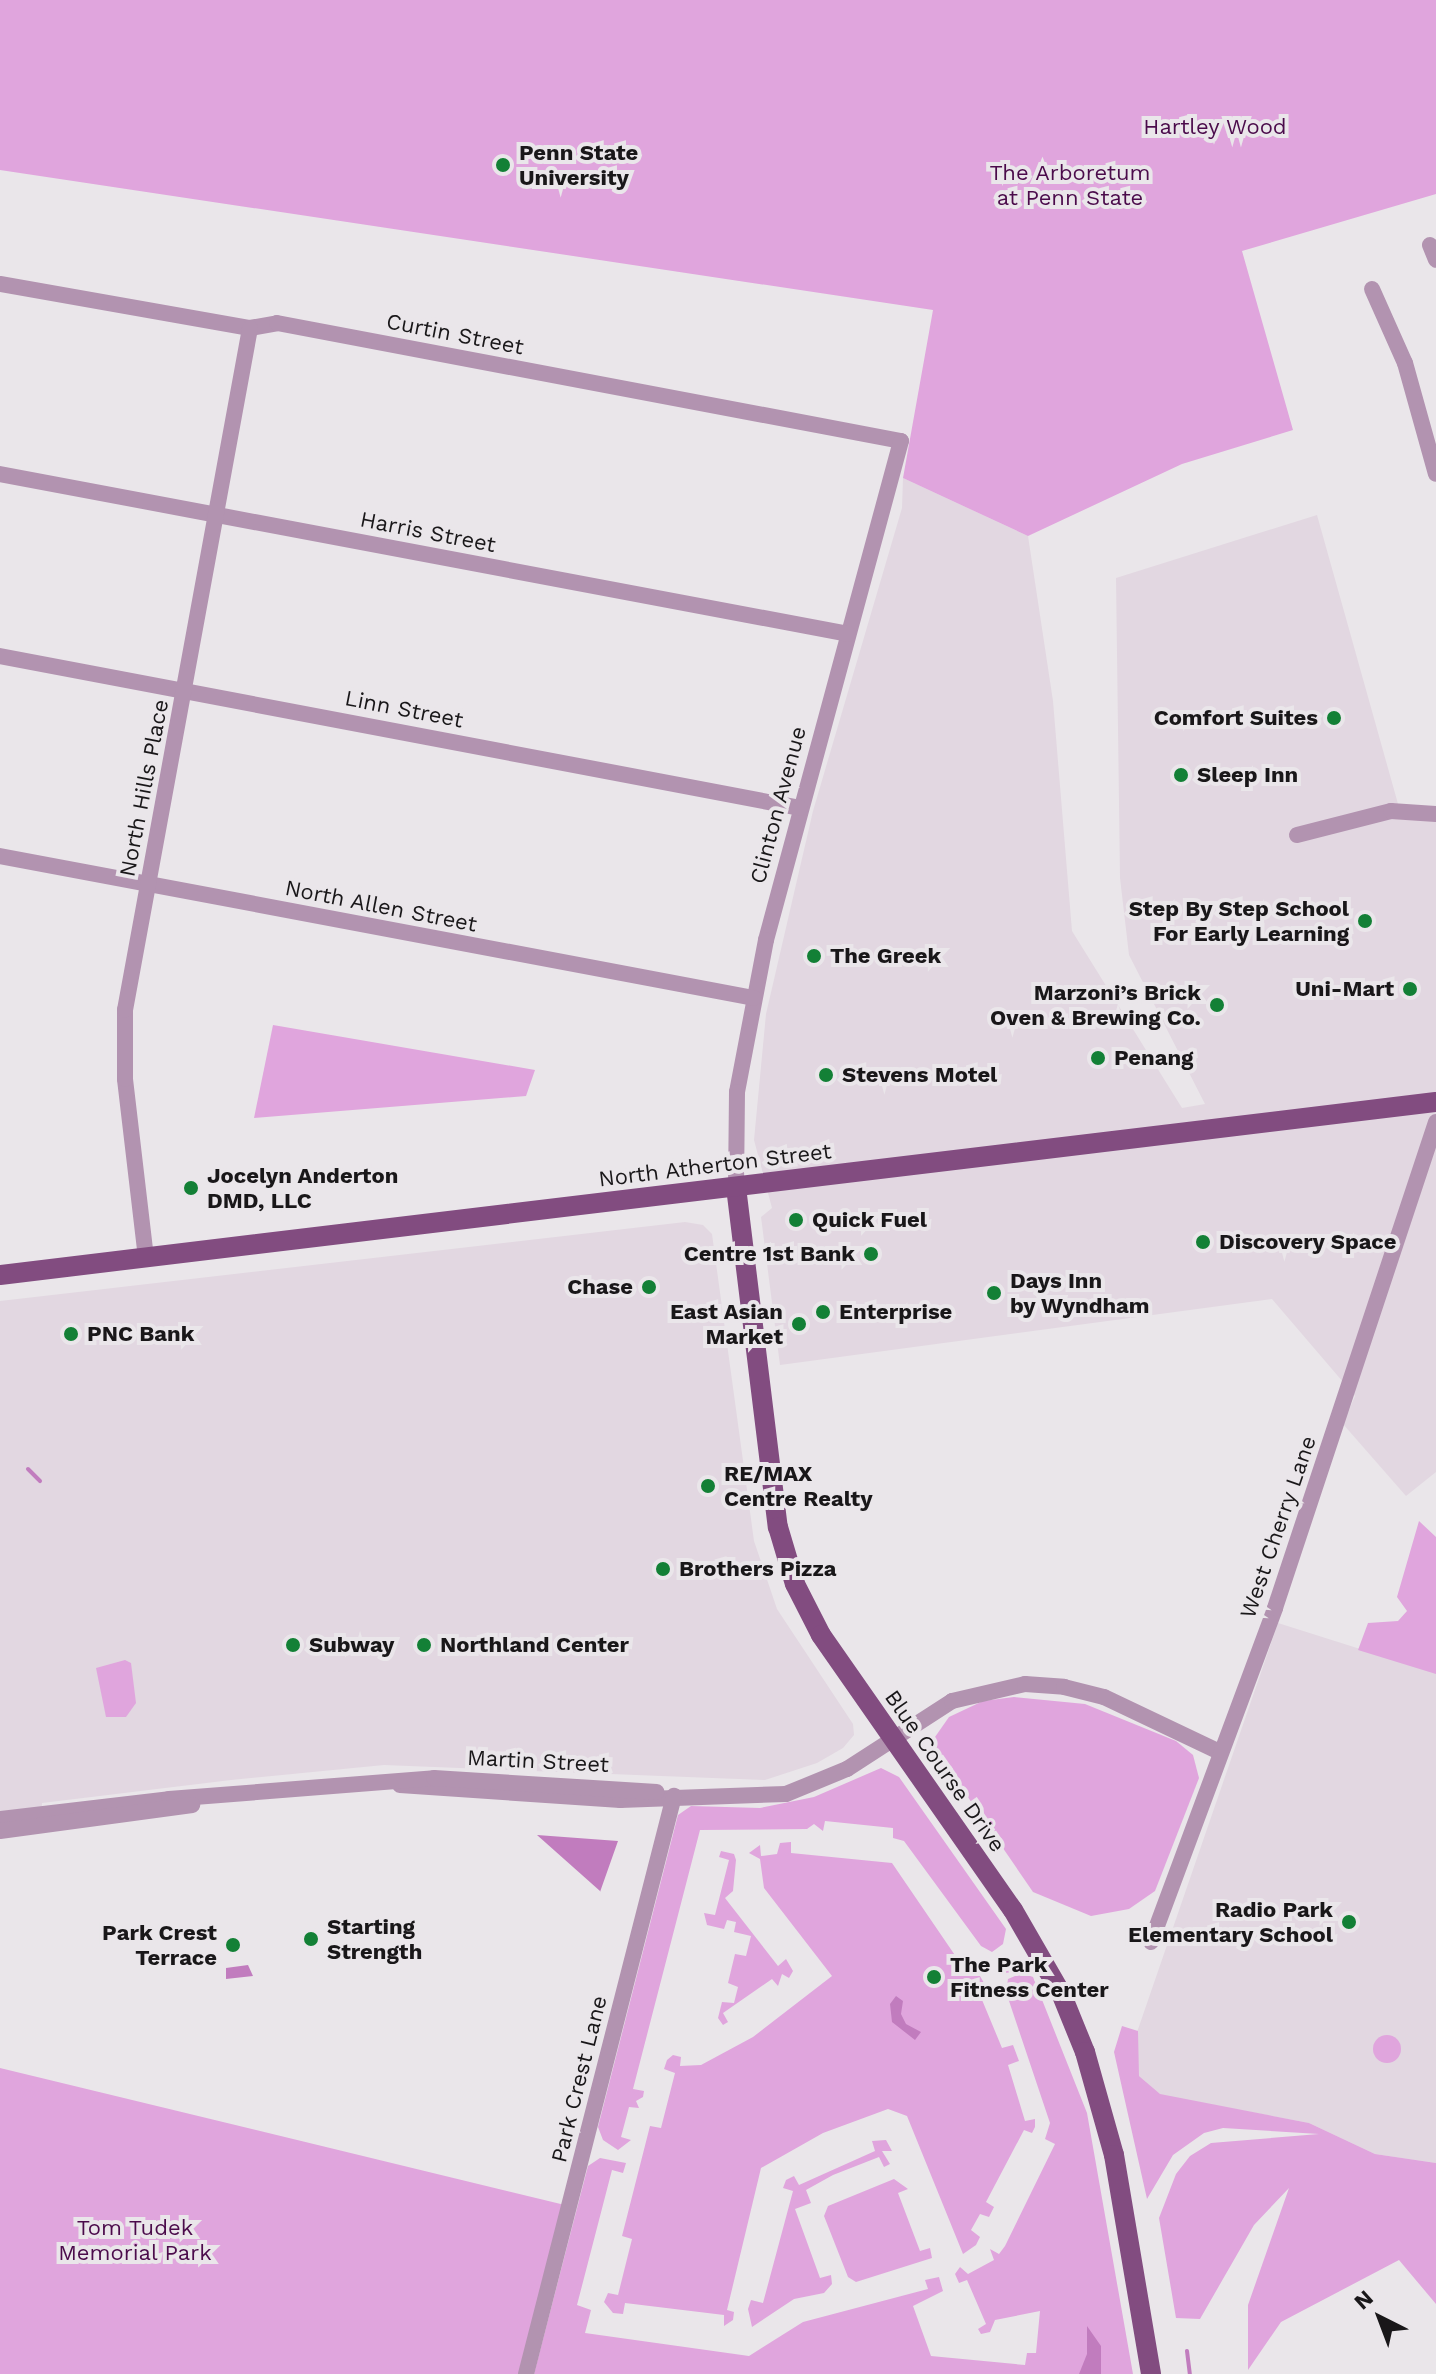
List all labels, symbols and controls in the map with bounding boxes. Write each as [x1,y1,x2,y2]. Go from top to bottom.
park label: Hartley Wood [1143,114,1287,140]
place label: Penn State University [519,139,638,190]
marker: Penn State University [494,156,512,174]
park label: The Arboretum at Penn State [989,159,1151,210]
street label: Curtin Street [384,308,526,360]
street label: Harris Street [358,506,498,558]
street label: Linn Street [343,685,465,733]
street label: North Hills Place [114,697,174,879]
place label: Comfort Suites [1154,705,1318,731]
marker: Comfort Suites [1325,709,1343,727]
street label: Clinton Avenue [744,723,812,887]
place label: Sleep Inn [1197,762,1298,788]
marker: Sleep Inn [1172,766,1190,784]
street label: North Allen Street [282,874,480,938]
place label: Step By Step School For Early Learning [1128,895,1349,946]
marker: Step By Step School For Early Learning [1356,912,1374,930]
place label: The Greek [830,943,941,969]
marker: The Greek [805,947,823,965]
place label: Uni-Mart [1295,976,1394,1002]
place label: Marzoni’s Brick Oven & Brewing Co. [990,979,1201,1030]
marker: Uni-Mart [1401,980,1419,998]
marker: Marzoni’s Brick Oven & Brewing Co. [1208,996,1226,1014]
place label: Penang [1114,1045,1193,1071]
marker: Penang [1089,1049,1107,1067]
place label: Stevens Motel [842,1062,997,1088]
marker: Stevens Motel [817,1066,835,1084]
street label: North Atherton Street [597,1138,833,1192]
place label: Jocelyn Anderton DMD, LLC [207,1162,399,1214]
marker: Jocelyn Anderton DMD, LLC [182,1179,200,1197]
place label: Quick Fuel [812,1207,927,1233]
marker: Quick Fuel [787,1211,805,1229]
place label: Discovery Space [1219,1229,1397,1255]
marker: Discovery Space [1194,1233,1212,1251]
place label: Centre 1st Bank [684,1241,855,1267]
marker: Centre 1st Bank [862,1245,880,1263]
place label: Days Inn by Wyndham [1010,1267,1150,1318]
place label: Chase [567,1274,633,1300]
marker: Chase [640,1278,658,1296]
marker: Days Inn by Wyndham [985,1284,1003,1302]
place label: East Asian Market [669,1298,783,1350]
place label: Enterprise [839,1299,952,1325]
marker: Enterprise [814,1303,832,1321]
marker: East Asian Market [790,1315,808,1333]
place label: PNC Bank [87,1321,194,1347]
marker: PNC Bank [62,1325,80,1343]
street label: West Cherry Lane [1234,1432,1322,1622]
place label: RE/MAX Centre Realty [724,1460,873,1512]
marker: RE/MAX Centre Realty [699,1477,717,1495]
place label: Brothers Pizza [679,1556,837,1582]
marker: Brothers Pizza [654,1560,672,1578]
place label: Subway [309,1632,394,1658]
place label: Northland Center [440,1632,629,1658]
marker: Subway [284,1636,302,1654]
marker: Northland Center [415,1636,433,1654]
street label: Blue Course Drive [879,1685,1011,1857]
street label: Martin Street [466,1744,610,1778]
place label: Radio Park Elementary School [1128,1896,1333,1948]
place label: Starting Strength [327,1913,422,1964]
marker: Radio Park Elementary School [1340,1913,1358,1931]
place label: Park Crest Terrace [102,1919,217,1970]
marker: Starting Strength [302,1930,320,1948]
marker: Park Crest Terrace [224,1936,242,1954]
place label: The Park Fitness Center [950,1951,1109,2002]
marker: The Park Fitness Center [925,1968,943,1986]
street label: Park Crest Lane [545,1993,613,2165]
park label: Tom Tudek Memorial Park [58,2214,212,2266]
north arrow [1340,2278,1420,2358]
text: N [1349,2285,1378,2315]

